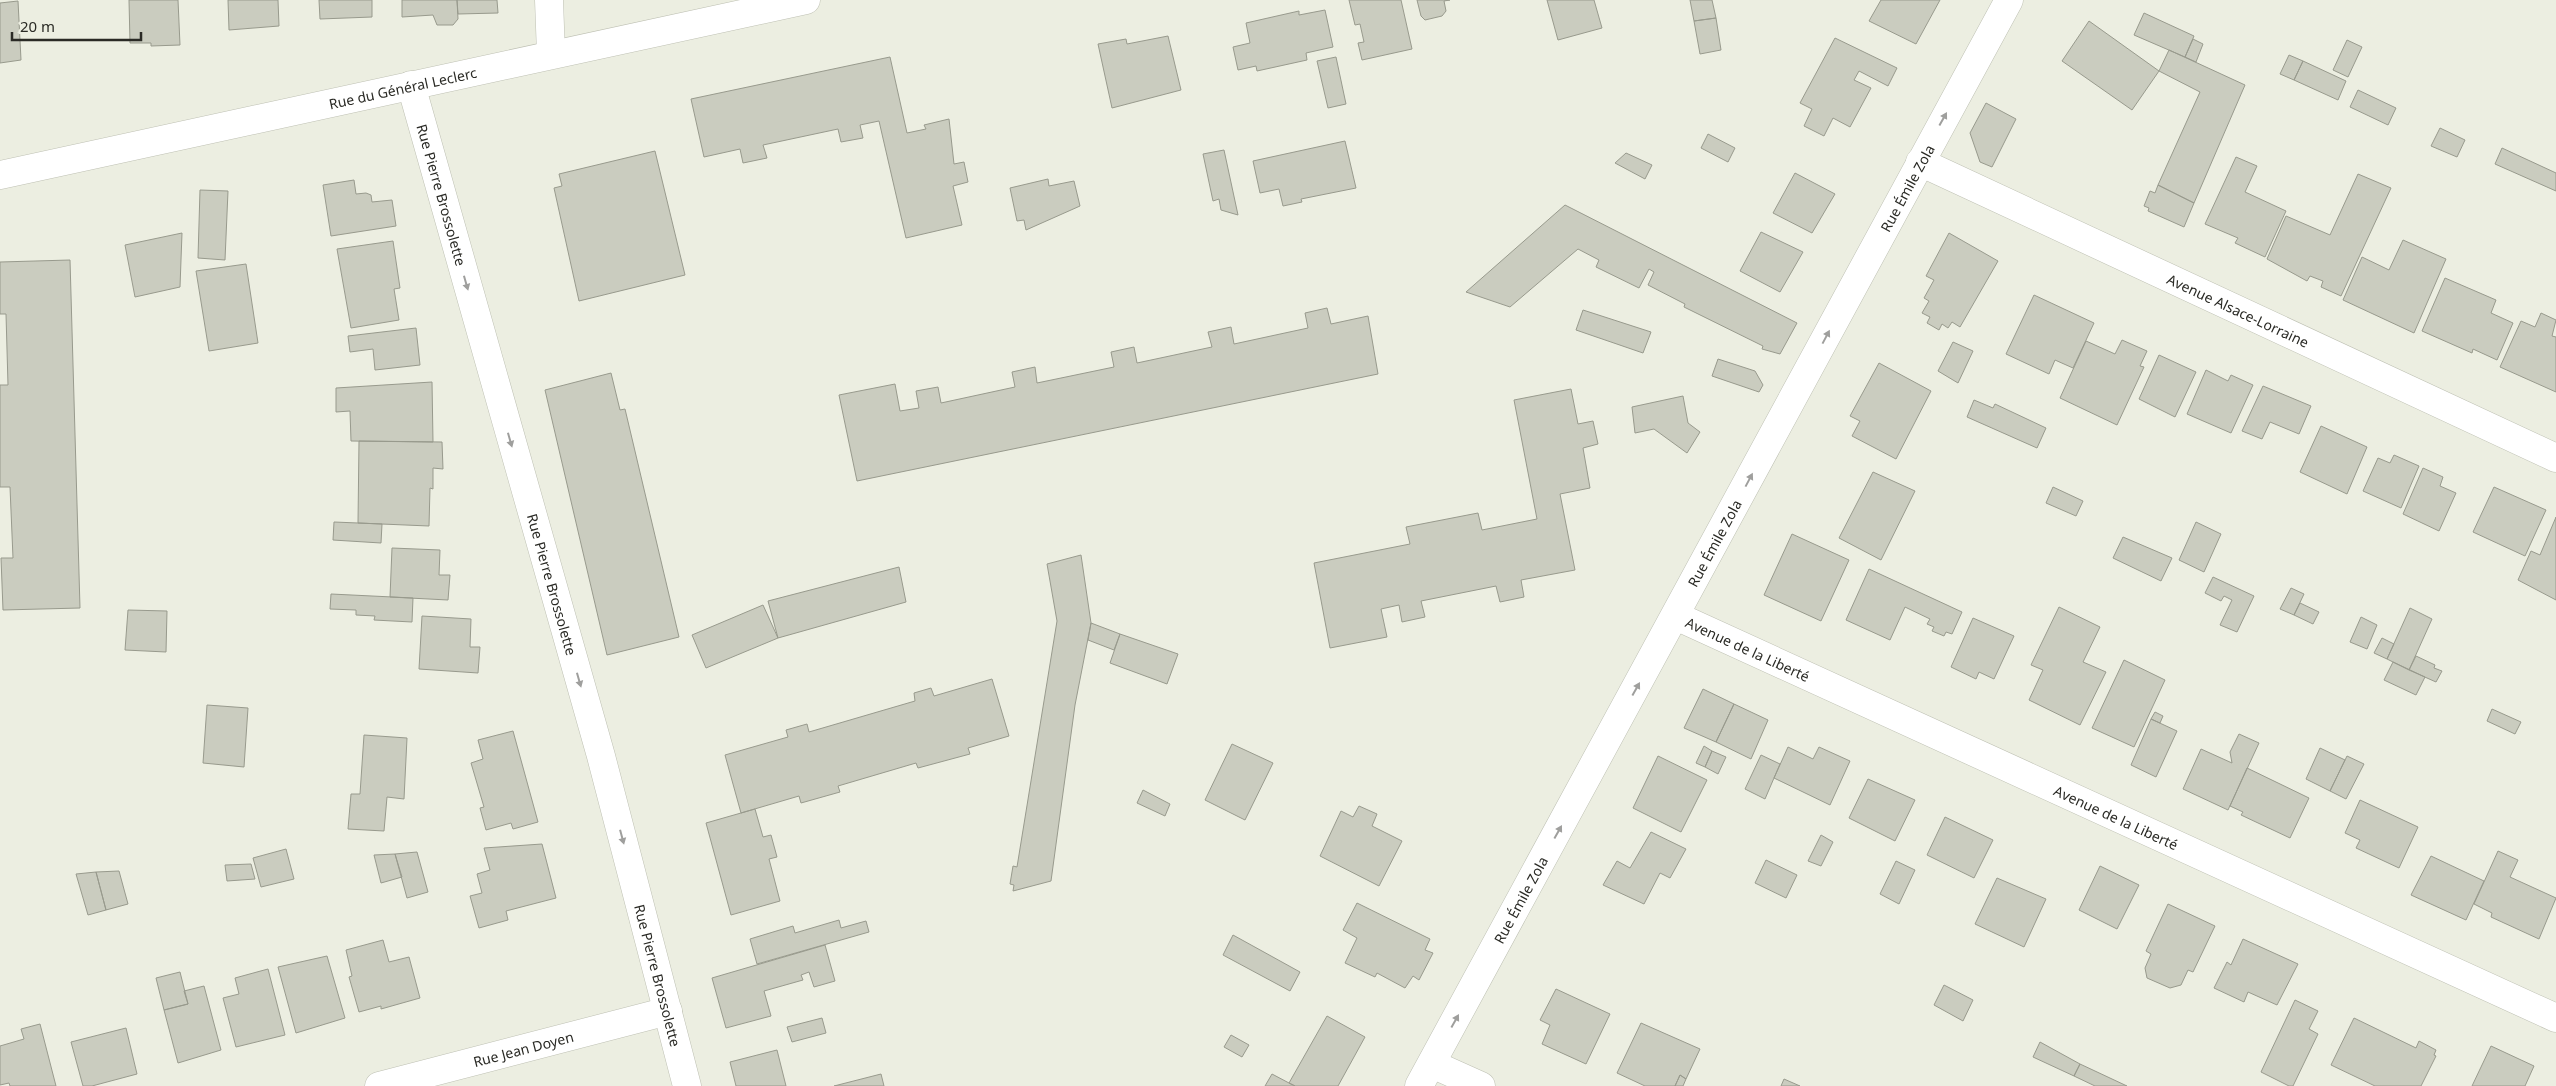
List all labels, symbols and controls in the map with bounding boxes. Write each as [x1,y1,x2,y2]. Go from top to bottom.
scale bar [12,10,141,42]
text: 20 m [20,16,55,36]
street label: Rue du Général Leclerc [327,62,479,113]
one-way arrow [1939,113,1948,126]
street label: Rue Pierre Brossolette [413,122,471,268]
street label: Rue Émile Zola [1875,141,1938,235]
street label: Avenue Alsace-Lorraine [2164,269,2312,351]
one-way arrow [463,276,471,291]
one-way arrow [1822,330,1830,344]
one-way arrow [507,432,515,447]
one-way arrow [1745,473,1753,487]
street label: Rue Émile Zola [1683,496,1745,590]
street label: Rue Pierre Brossolette [523,511,582,657]
street label: Avenue de la Liberté [1683,612,1813,685]
one-way arrow [575,673,583,688]
one-way arrow [1632,682,1640,697]
street label: Avenue de la Liberté [2051,781,2181,854]
one-way arrow [1554,825,1562,839]
one-way arrow [619,829,627,844]
street label: Rue Émile Zola [1489,853,1552,947]
street label: Rue Pierre Brossolette [630,902,686,1049]
one-way arrow [1451,1013,1459,1028]
street label: Rue Jean Doyen [471,1026,575,1071]

